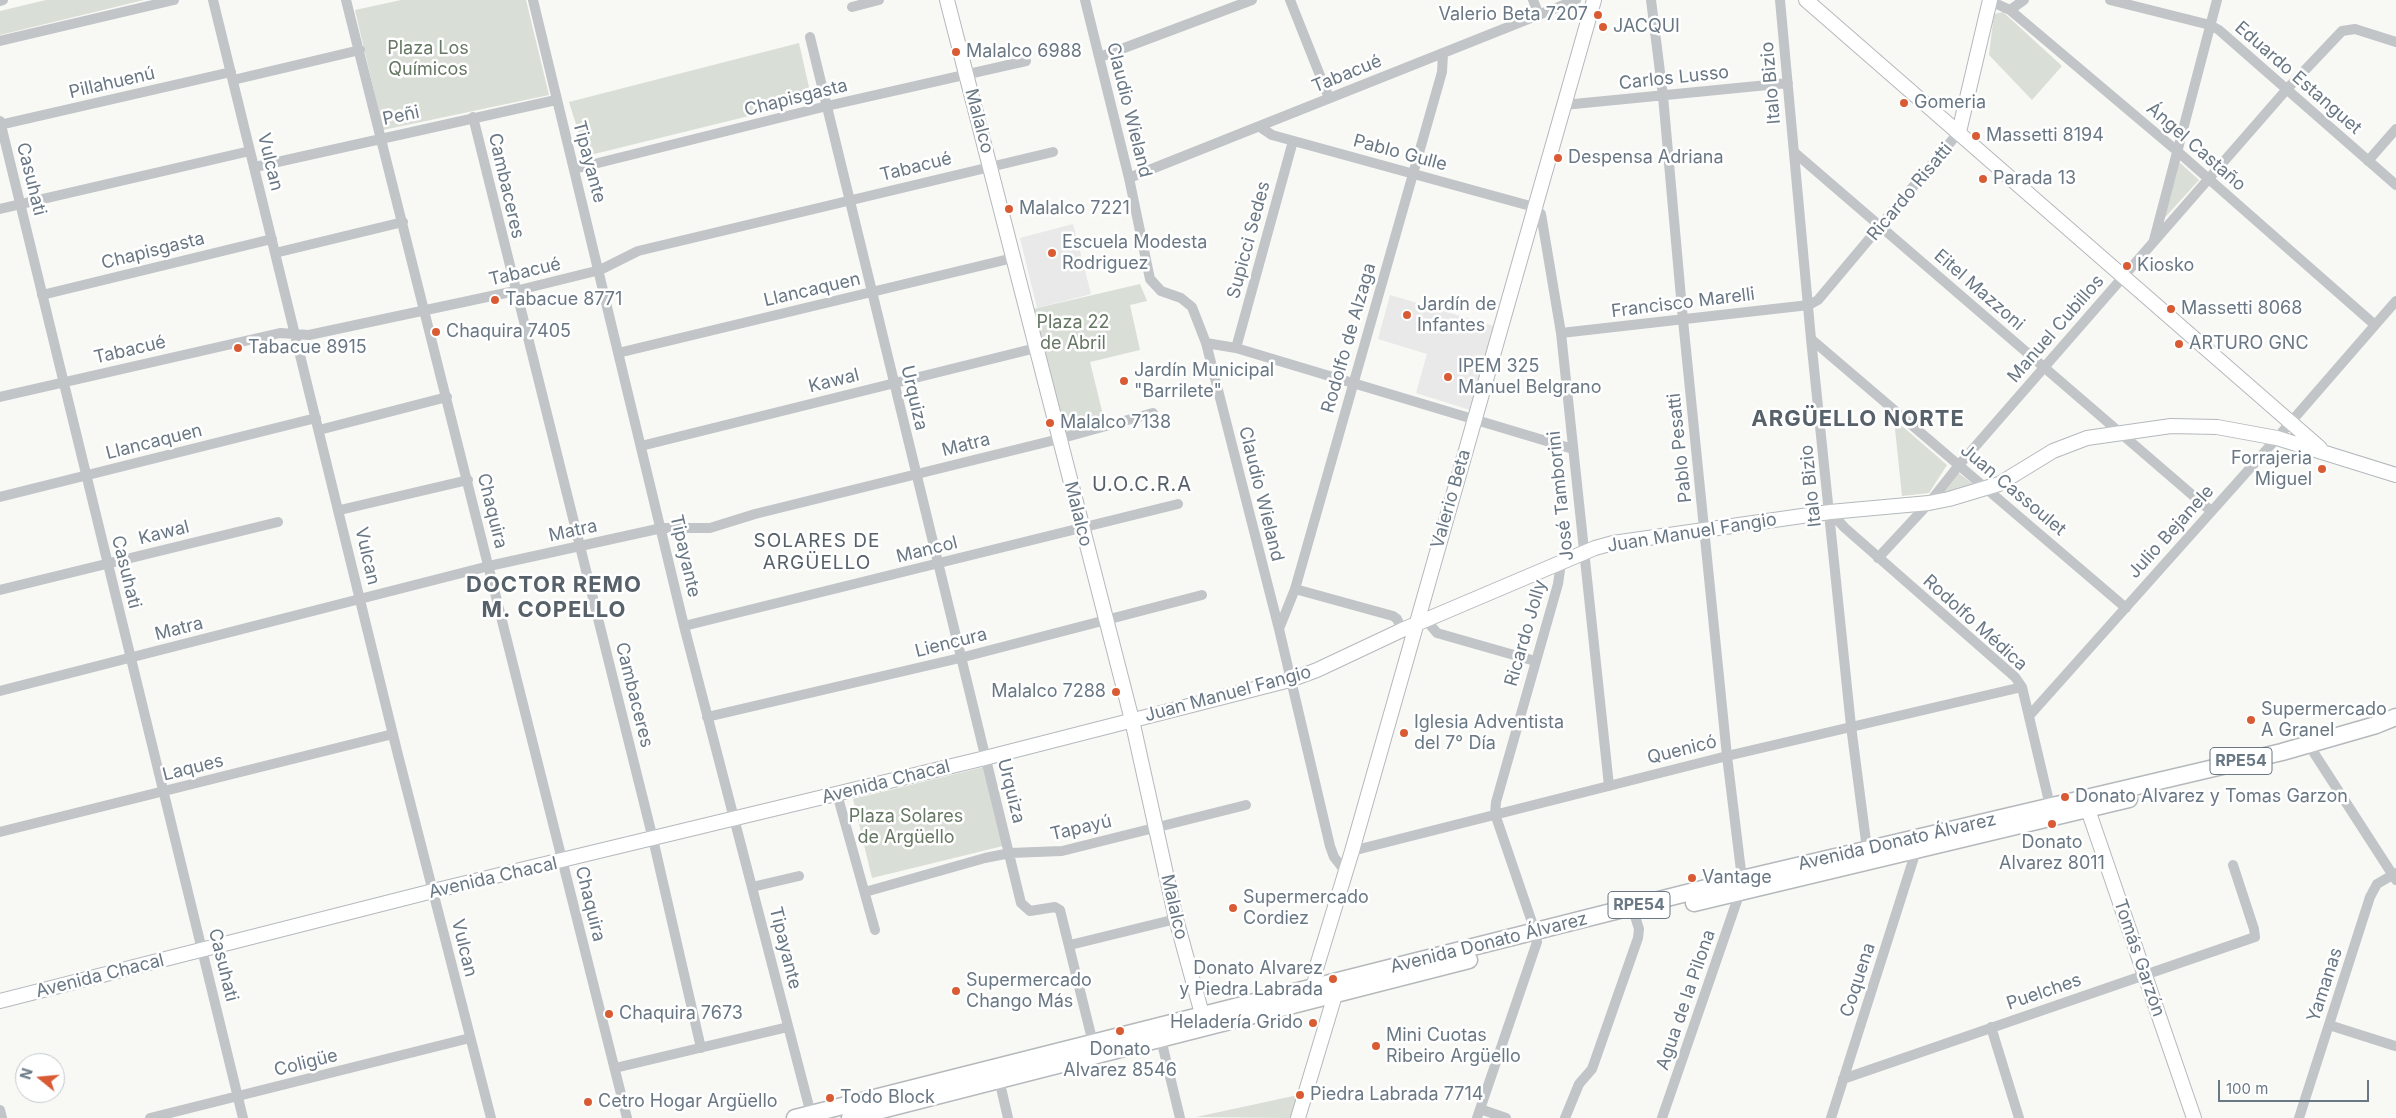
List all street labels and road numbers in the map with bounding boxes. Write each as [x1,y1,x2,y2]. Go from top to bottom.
street label: Eduardo Estanguet [2230,17,2366,139]
street label: Claudio Wieland [1102,40,1156,180]
street label: Italo Bizio [1757,41,1785,125]
street label: Tabacué [1309,50,1385,98]
street label: Carlos Lusso [1618,61,1730,95]
street label: Pillahuenú [67,63,157,103]
street label: Chapisgasta [742,75,850,121]
street label: Malalco [960,86,998,156]
street label: Ángel Castaño [2142,98,2250,196]
street label: Peñi [381,102,421,130]
street label: Tipayante [568,119,610,205]
street label: Pablo Gulle [1351,130,1449,176]
street label: Vulcan [252,131,288,193]
street label: Cambaceres [483,131,529,241]
street label: Ricardo Risatti [1863,139,1957,245]
street label: Casuhati [12,140,50,218]
street label: Tabacué [878,148,954,186]
street label: Supicci Sedes [1223,179,1275,301]
street label: Chapisgasta [99,228,207,274]
street label: Eitel Mazzoni [1929,245,2029,335]
street label: Tabacué [487,253,563,291]
street label: Rodolfo de Alzaga [1317,261,1381,415]
street label: Llancaquen [762,268,862,312]
street label: Manuel Cubillos [2003,271,2109,387]
street label: Francisco Marelli [1610,283,1756,323]
street label: Tabacué [92,331,168,369]
street label: Urquiza [896,363,932,433]
street label: Kawal [806,364,862,398]
street label: Pablo Pesatti [1664,392,1696,504]
street label: Llancaquen [104,420,204,464]
street label: Claudio Wieland [1234,424,1288,564]
street label: Matra [940,429,992,461]
street label: José Tamborini [1543,430,1579,562]
street label: Juan Cassoulet [1956,440,2070,540]
street label: Italo Bizio [1796,444,1826,528]
street label: Valerio Beta [1427,447,1475,551]
street label: Chaquira [472,471,512,551]
street label: Malalco [1060,479,1096,549]
street label: Julio Bejanele [2123,481,2219,583]
street label: Juan Manuel Fangio [1606,509,1778,557]
street label: Tipayante [665,513,705,599]
street label: Matra [547,515,599,547]
street label: Kawal [136,516,192,550]
street label: Vulcan [350,525,384,587]
street label: Mancol [894,532,960,568]
street label: Casuhati [107,533,145,611]
street label: Rodolfo Médica [1918,570,2032,676]
street label: Ricardo Jolly [1500,577,1552,689]
street label: Matra [153,613,205,645]
street label: Liencura [913,624,989,662]
street label: Cambaceres [611,640,657,750]
street label: Juan Manuel Fangio [1142,661,1314,727]
street label: Quenicó [1645,731,1719,769]
road number: RPE54 [2210,748,2272,774]
street label: Laques [160,750,226,786]
street label: Avenida Chacal [820,756,952,808]
street label: Urquiza [993,756,1029,826]
street label: Avenida Donato Álvarez [1796,809,1998,875]
street label: Tapayú [1048,810,1114,846]
street label: Avenida Chacal [427,853,559,903]
street label: Chaquira [570,864,610,944]
street label: Malalco [1156,872,1192,942]
road number: RPE54 [1608,892,1670,918]
street label: Tomás Garzón [2109,896,2169,1020]
street label: Tipayante [764,905,806,991]
street label: Avenida Donato Álvarez [1388,908,1590,978]
street label: Vulcan [446,917,482,979]
street label: Casuhati [204,926,242,1004]
street label: Agua de la Pilona [1652,927,1720,1073]
street label: Coquena [1836,940,1880,1020]
street label: Yamanas [2303,945,2347,1025]
street label: Avenida Chacal [34,950,166,1002]
street label: Puelches [2004,969,2084,1015]
street label: Coligüe [272,1045,340,1081]

